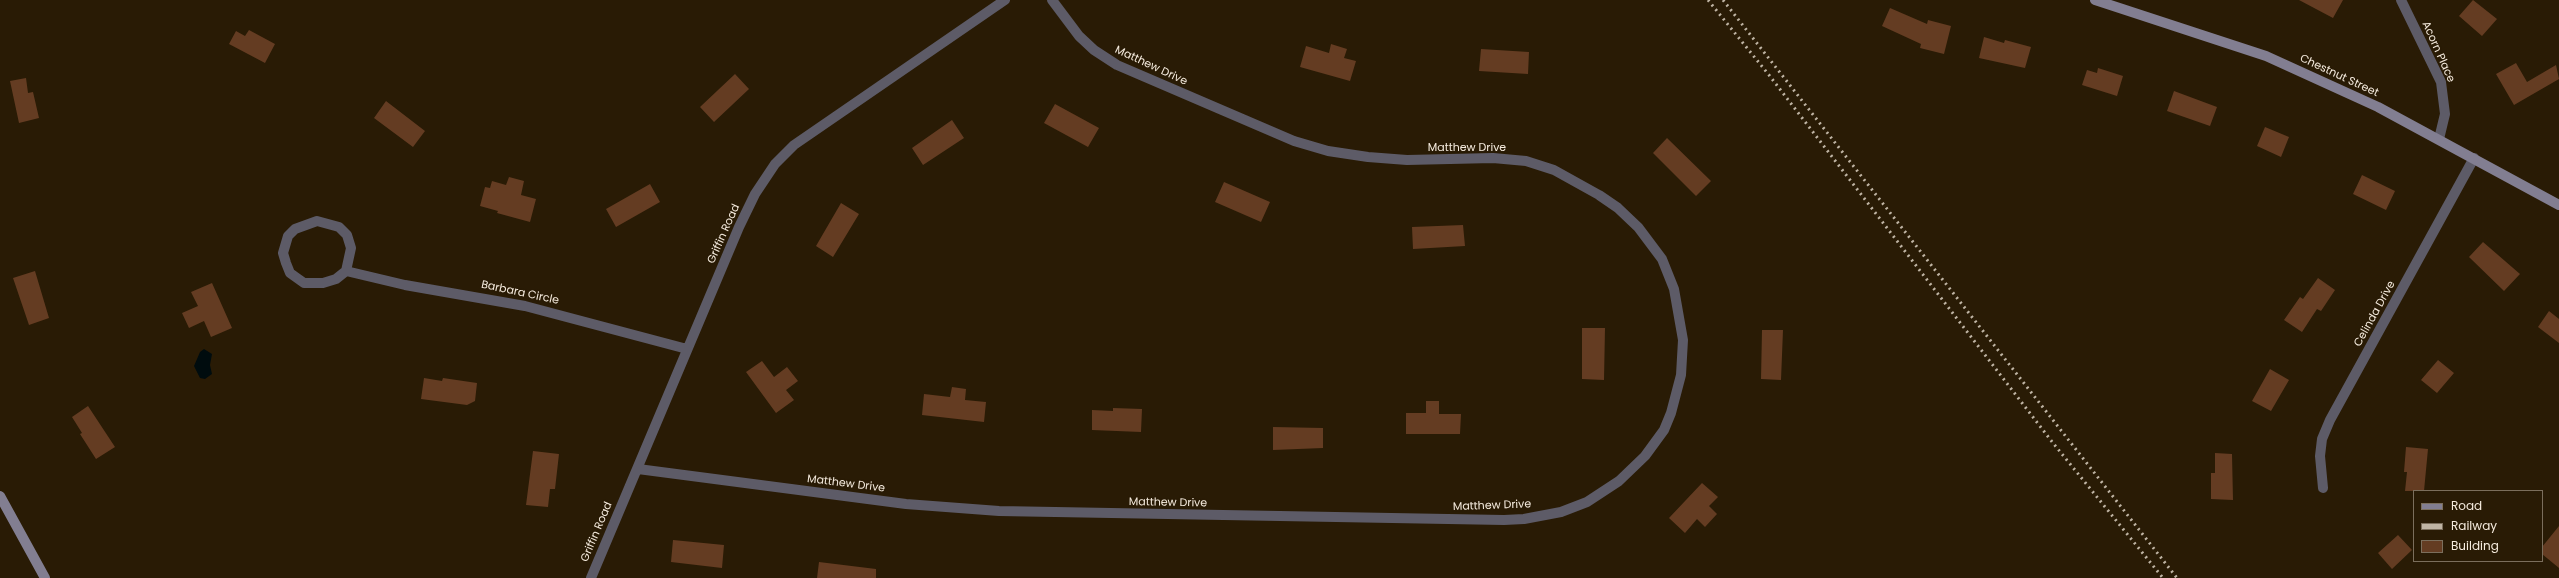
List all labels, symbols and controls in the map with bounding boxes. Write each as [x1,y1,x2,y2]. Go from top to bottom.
street label: Acorn Place [2419,20,2457,84]
street label: Matthew Drive [1113,43,1189,89]
street label: Chestnut Street [2298,52,2380,100]
street label: Matthew Drive [1428,141,1506,155]
street label: Griffin Road [705,202,743,266]
street label: Barbara Circle [480,278,560,308]
street label: Celinda Drive [2351,279,2399,349]
street label: Matthew Drive [806,473,886,495]
legend [2413,490,2543,562]
street label: Matthew Drive [1129,496,1207,510]
text: Road [2451,497,2482,514]
street label: Matthew Drive [1453,498,1531,514]
street label: Griffin Road [578,500,616,564]
text: Railway [2451,517,2497,534]
text: Building [2451,537,2499,554]

